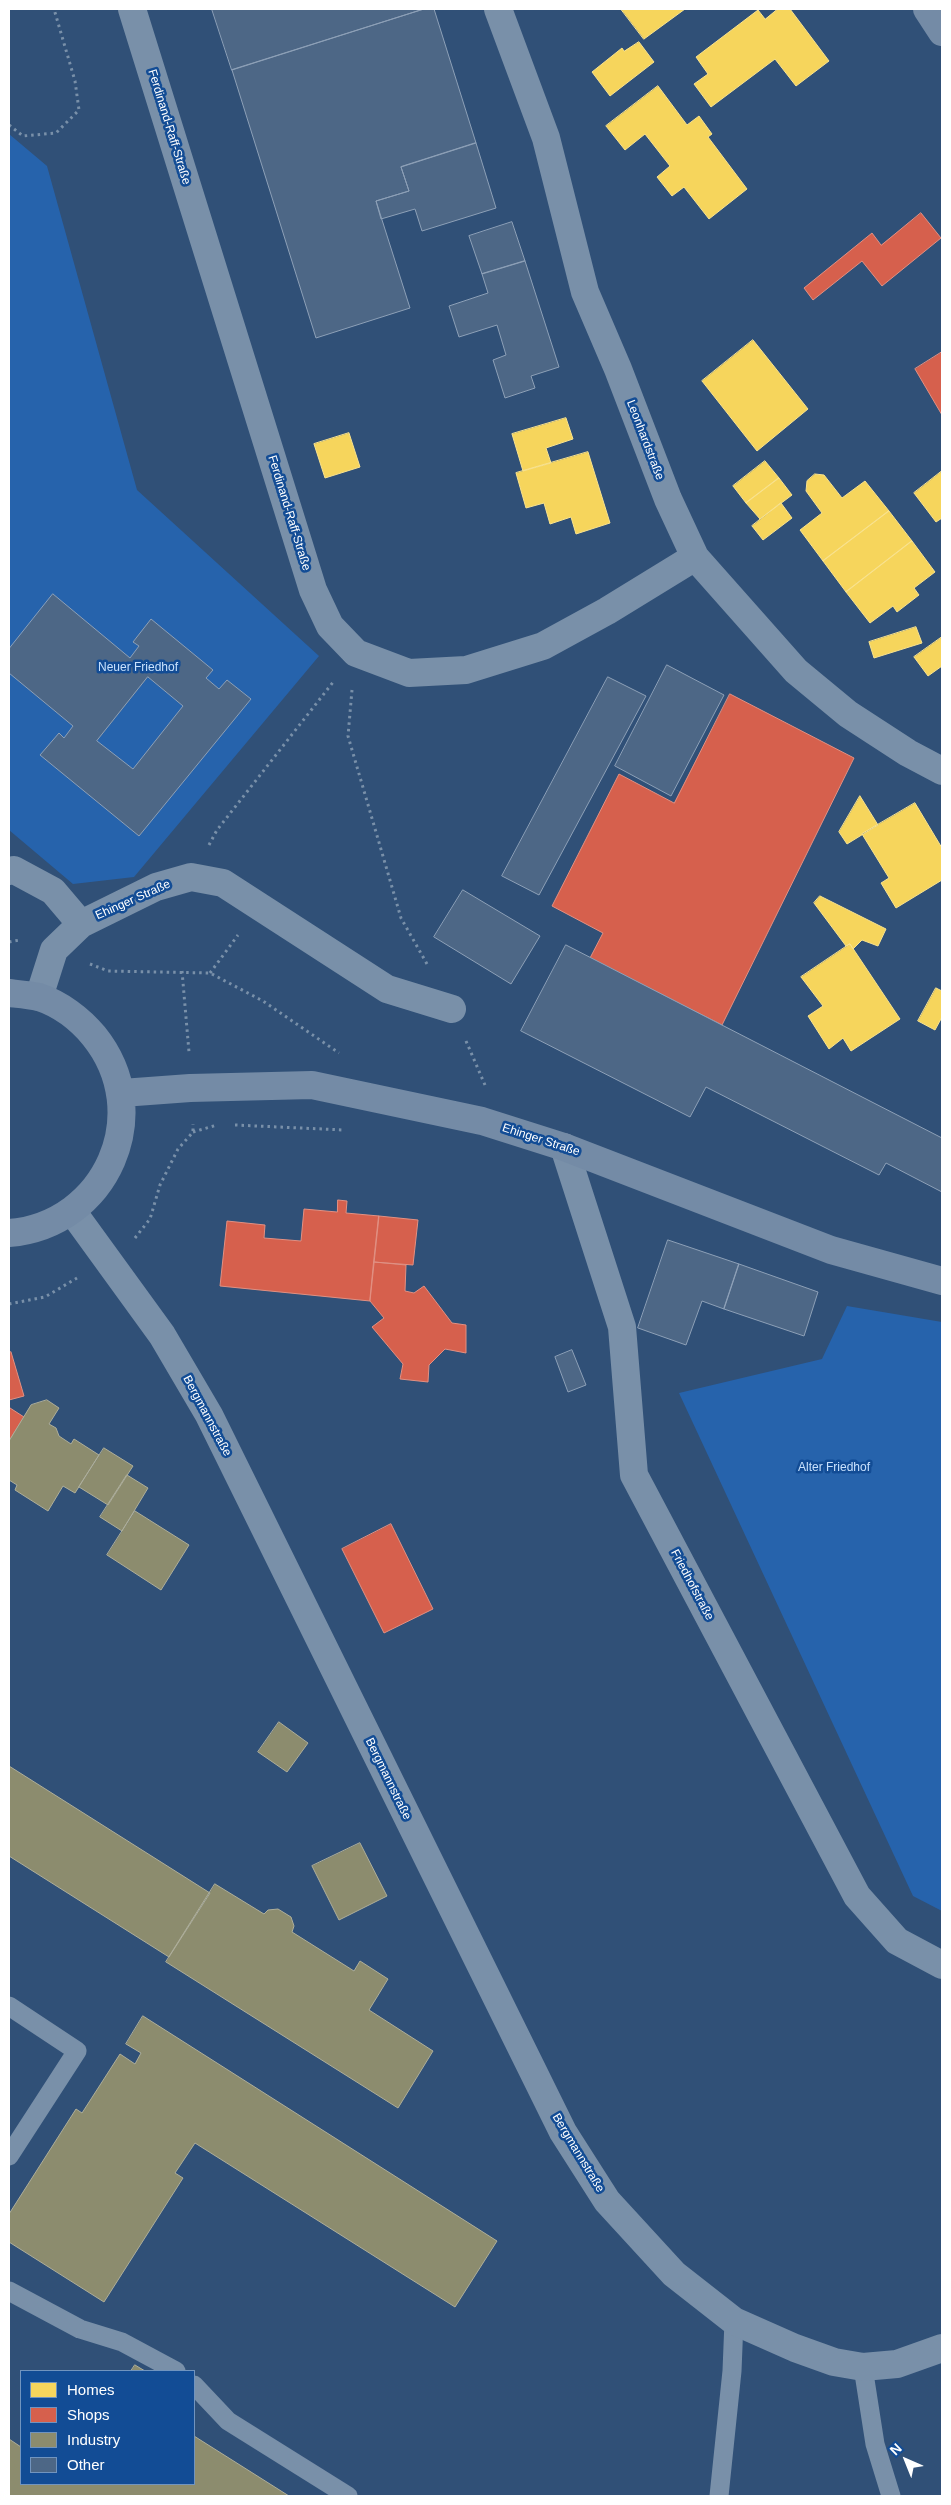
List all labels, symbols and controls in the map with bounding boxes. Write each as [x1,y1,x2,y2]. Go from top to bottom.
street label: Ferdinand-Raff-Straße [145,68,193,186]
street label: Leonhardstraße [623,398,667,482]
street label: Ferdinand-Raff-Straße [265,454,313,572]
park label: Neuer Friedhof [98,661,178,675]
street label: Ehinger Straße [93,877,173,923]
street label: Ehinger Straße [500,1121,582,1159]
street label: Bergmannstraße [180,1373,234,1459]
park label: Alter Friedhof [798,1461,870,1475]
street label: Friedhofstraße [667,1547,717,1623]
street label: Bergmannstraße [362,1736,414,1822]
street label: Bergmannstraße [549,2111,607,2195]
legend [20,2370,195,2485]
text: Homes [67,2381,115,2398]
text: Shops [67,2406,110,2423]
text: Industry [67,2431,120,2448]
north arrow [881,2435,931,2485]
text: N [886,2440,905,2458]
text: Other [67,2456,105,2473]

